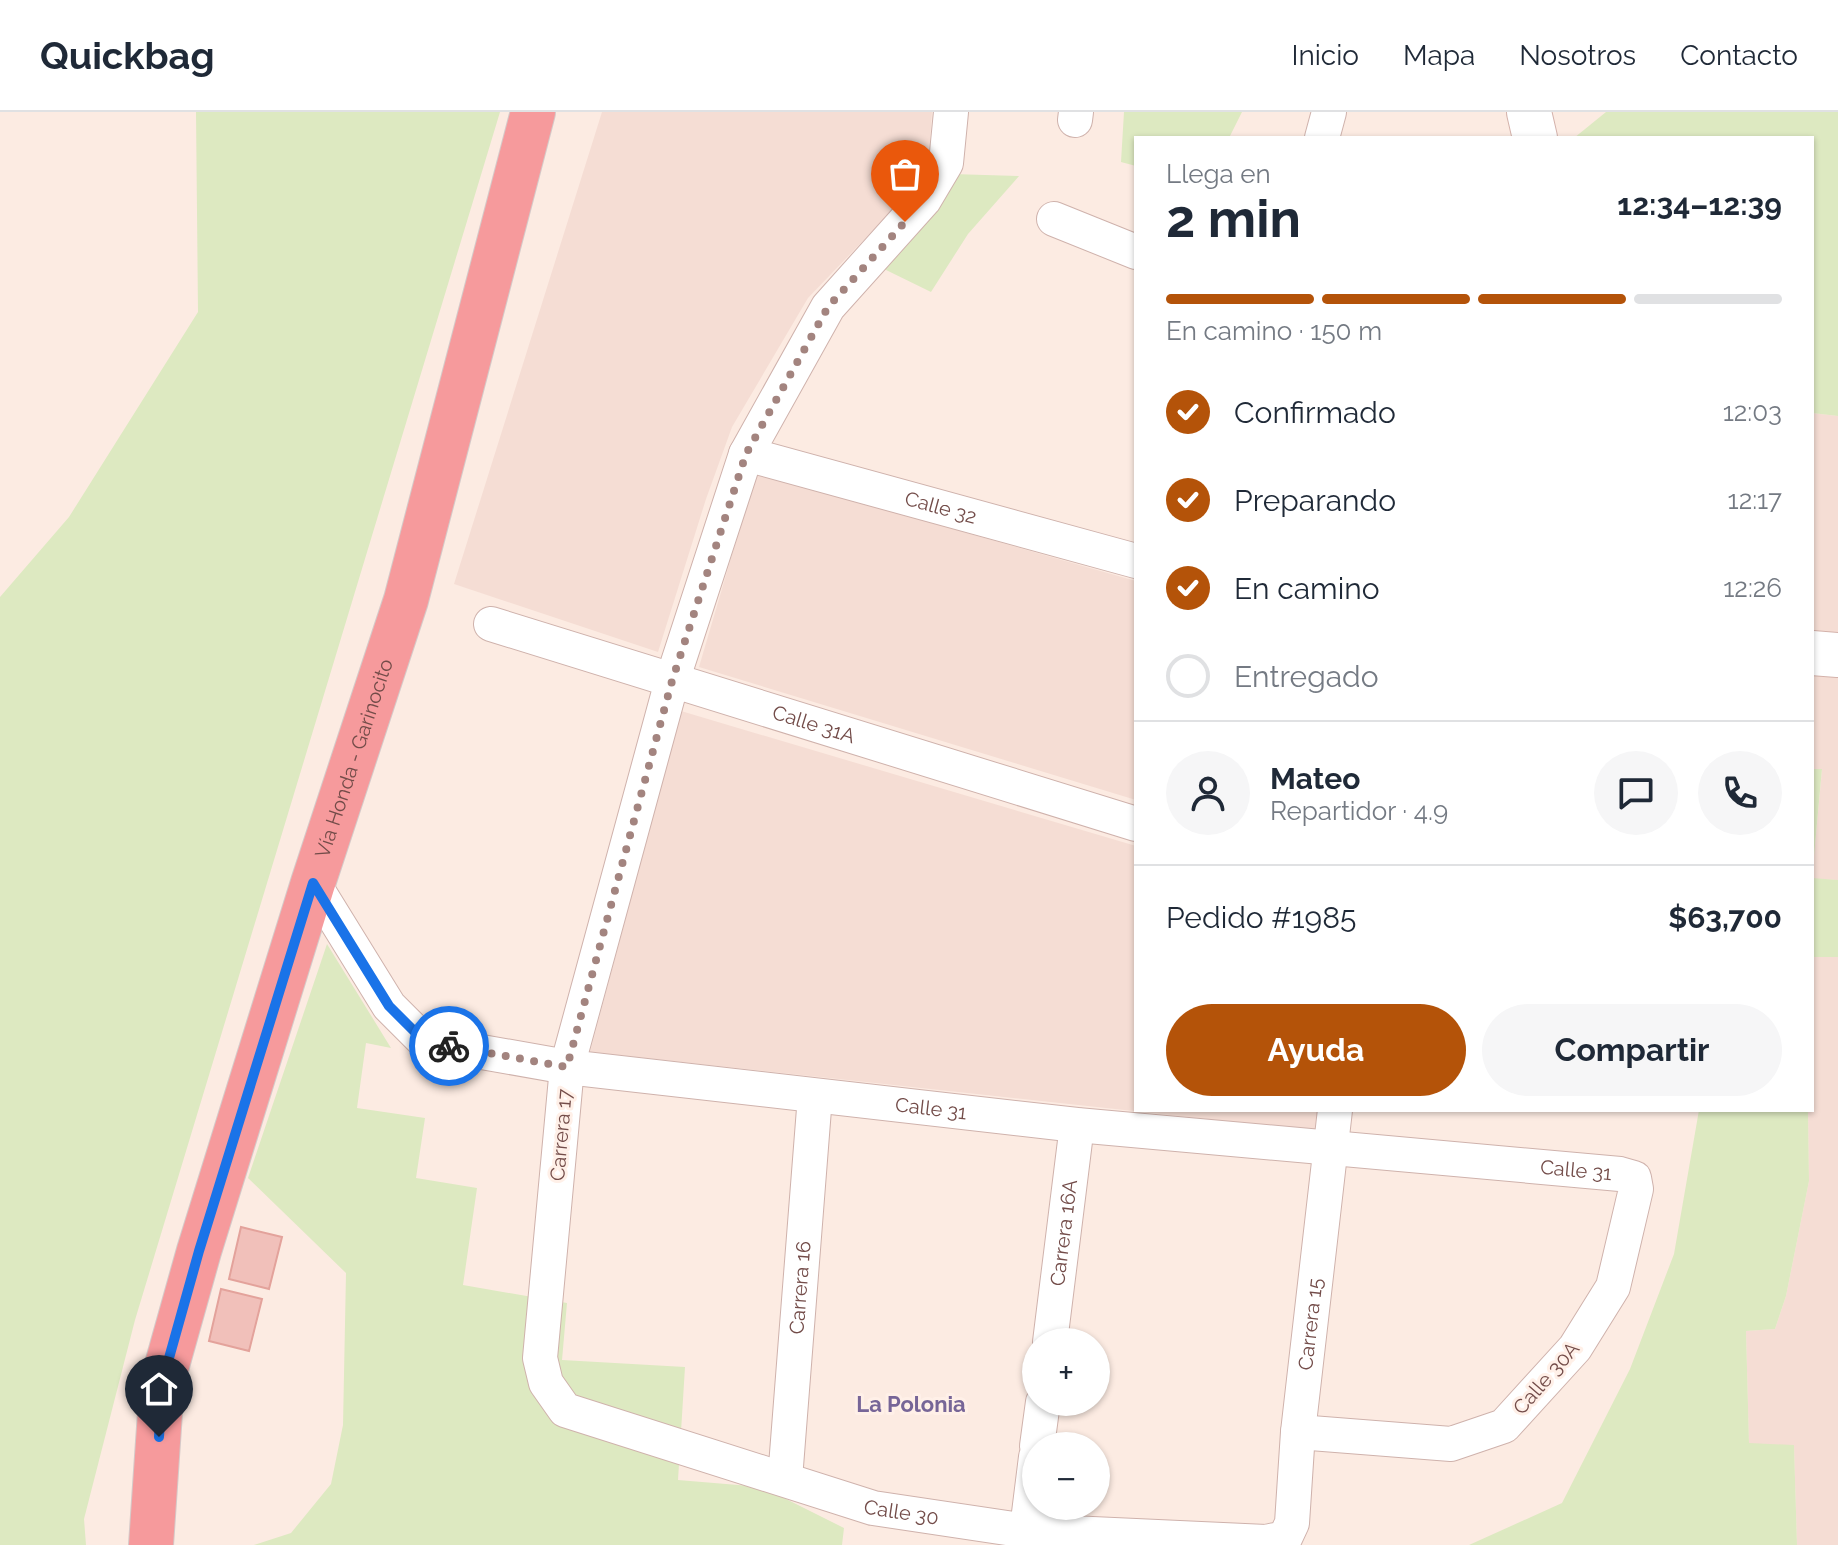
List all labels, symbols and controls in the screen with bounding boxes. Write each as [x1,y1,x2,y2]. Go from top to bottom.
text: Quickbag [40,33,215,78]
text: Inicio [1291,39,1359,72]
text: Mapa [1403,39,1475,72]
text: Nosotros [1519,39,1636,72]
text: Contacto [1680,39,1798,72]
pin [871,140,939,222]
icon: bag [883,152,927,196]
text: Llega en [1166,159,1271,189]
text: 12:34–12:39 [1617,187,1782,222]
text: 2 min [1166,188,1301,249]
text: En camino · 150 m [1166,316,1382,346]
icon: check [1166,390,1210,434]
text: Confirmado [1234,395,1396,430]
text: 12:03 [1723,397,1782,427]
icon: check [1166,478,1210,522]
text: Preparando [1234,483,1396,518]
text: 12:17 [1728,485,1782,515]
street label: Calle 32 [902,486,979,529]
icon: check [1166,566,1210,610]
text: En camino [1234,571,1380,606]
text: 12:26 [1723,573,1782,603]
street label: Vía Honda - Garinocito [310,656,398,861]
text: Entregado [1234,659,1379,694]
street label: Calle 31A [770,700,859,748]
button: person [1166,751,1250,835]
button: chat [1594,751,1678,835]
button: phone [1698,751,1782,835]
text: Mateo [1270,761,1360,796]
text: Repartidor · 4.9 [1270,796,1448,826]
text: Pedido #1985 [1166,900,1356,935]
text: $63,700 [1668,900,1782,935]
button: Ayuda [1166,1004,1466,1096]
button: Compartir [1482,1004,1782,1096]
courier [409,1006,489,1086]
icon: bike [427,1024,471,1068]
street label: Carrera 17 [545,1088,577,1182]
street label: Calle 31 [894,1092,968,1124]
street label: Calle 31 [1539,1155,1613,1185]
street label: Carrera 16A [1045,1178,1082,1287]
street label: Carrera 16 [784,1240,816,1335]
street label: Carrera 15 [1293,1277,1328,1372]
map controls [1022,1328,1110,1520]
button: + [1022,1328,1110,1416]
street label: Calle 30A [1508,1336,1584,1419]
pin [125,1355,193,1437]
icon: home [137,1367,181,1411]
district label: La Polonia [856,1391,966,1417]
button: − [1022,1432,1110,1520]
street label: Calle 30 [861,1494,940,1530]

